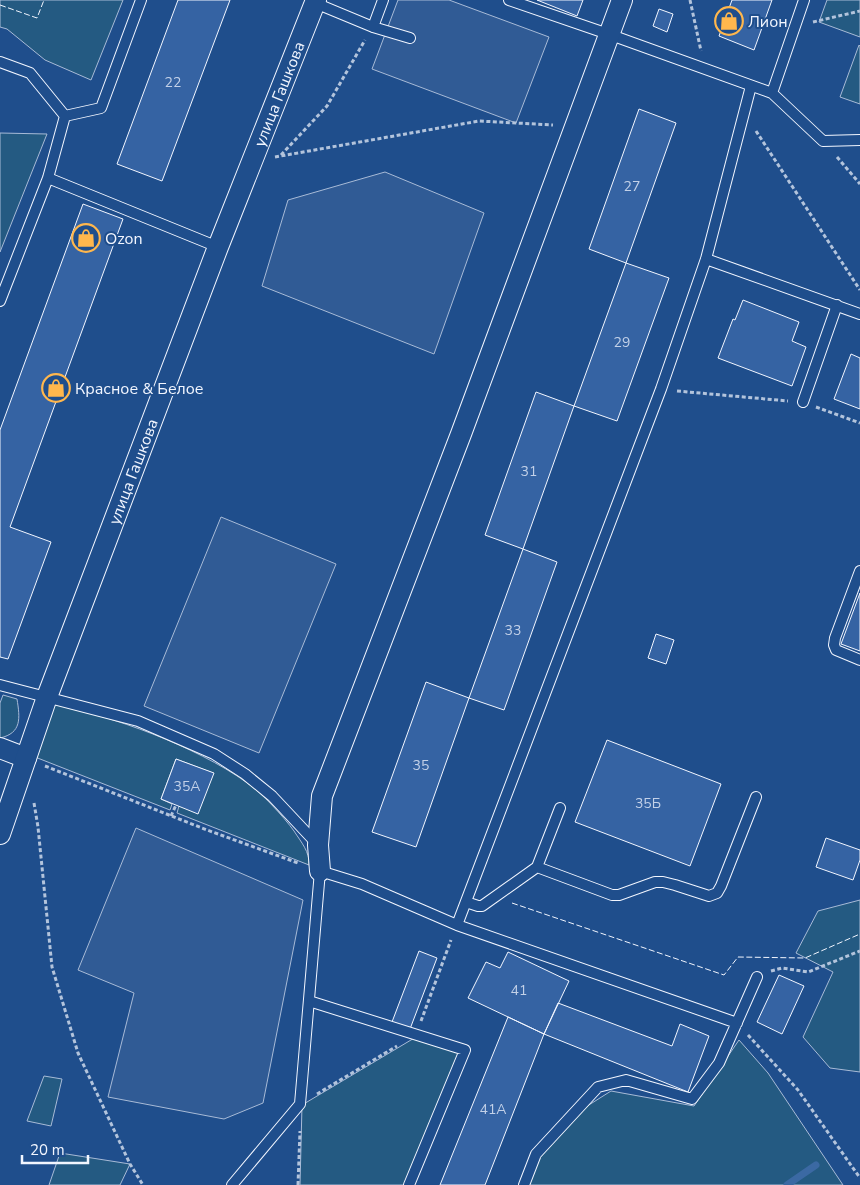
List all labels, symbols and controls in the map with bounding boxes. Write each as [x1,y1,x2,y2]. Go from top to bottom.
shop icon: Лион [714,6,744,36]
place label: Лион [748,11,788,33]
street label: улица Гашкова [249,38,310,150]
house number: 22 [165,73,181,92]
house number: 27 [624,177,640,196]
shop icon: Ozon [71,223,101,253]
place label: Ozon [105,228,143,250]
house number: 29 [614,333,630,352]
shop icon: Красное & Белое [41,373,71,403]
place label: Красное & Белое [75,378,204,400]
street label: улица Гашкова [103,416,164,528]
house number: 31 [521,462,537,481]
house number: 33 [505,621,521,640]
house number: 35 [413,756,429,775]
house number: 35А [173,777,201,796]
house number: 35Б [635,794,661,813]
house number: 41 [511,981,527,1000]
house number: 41А [479,1100,507,1119]
scale bar [22,1132,89,1164]
text: 20 m [30,1140,65,1160]

